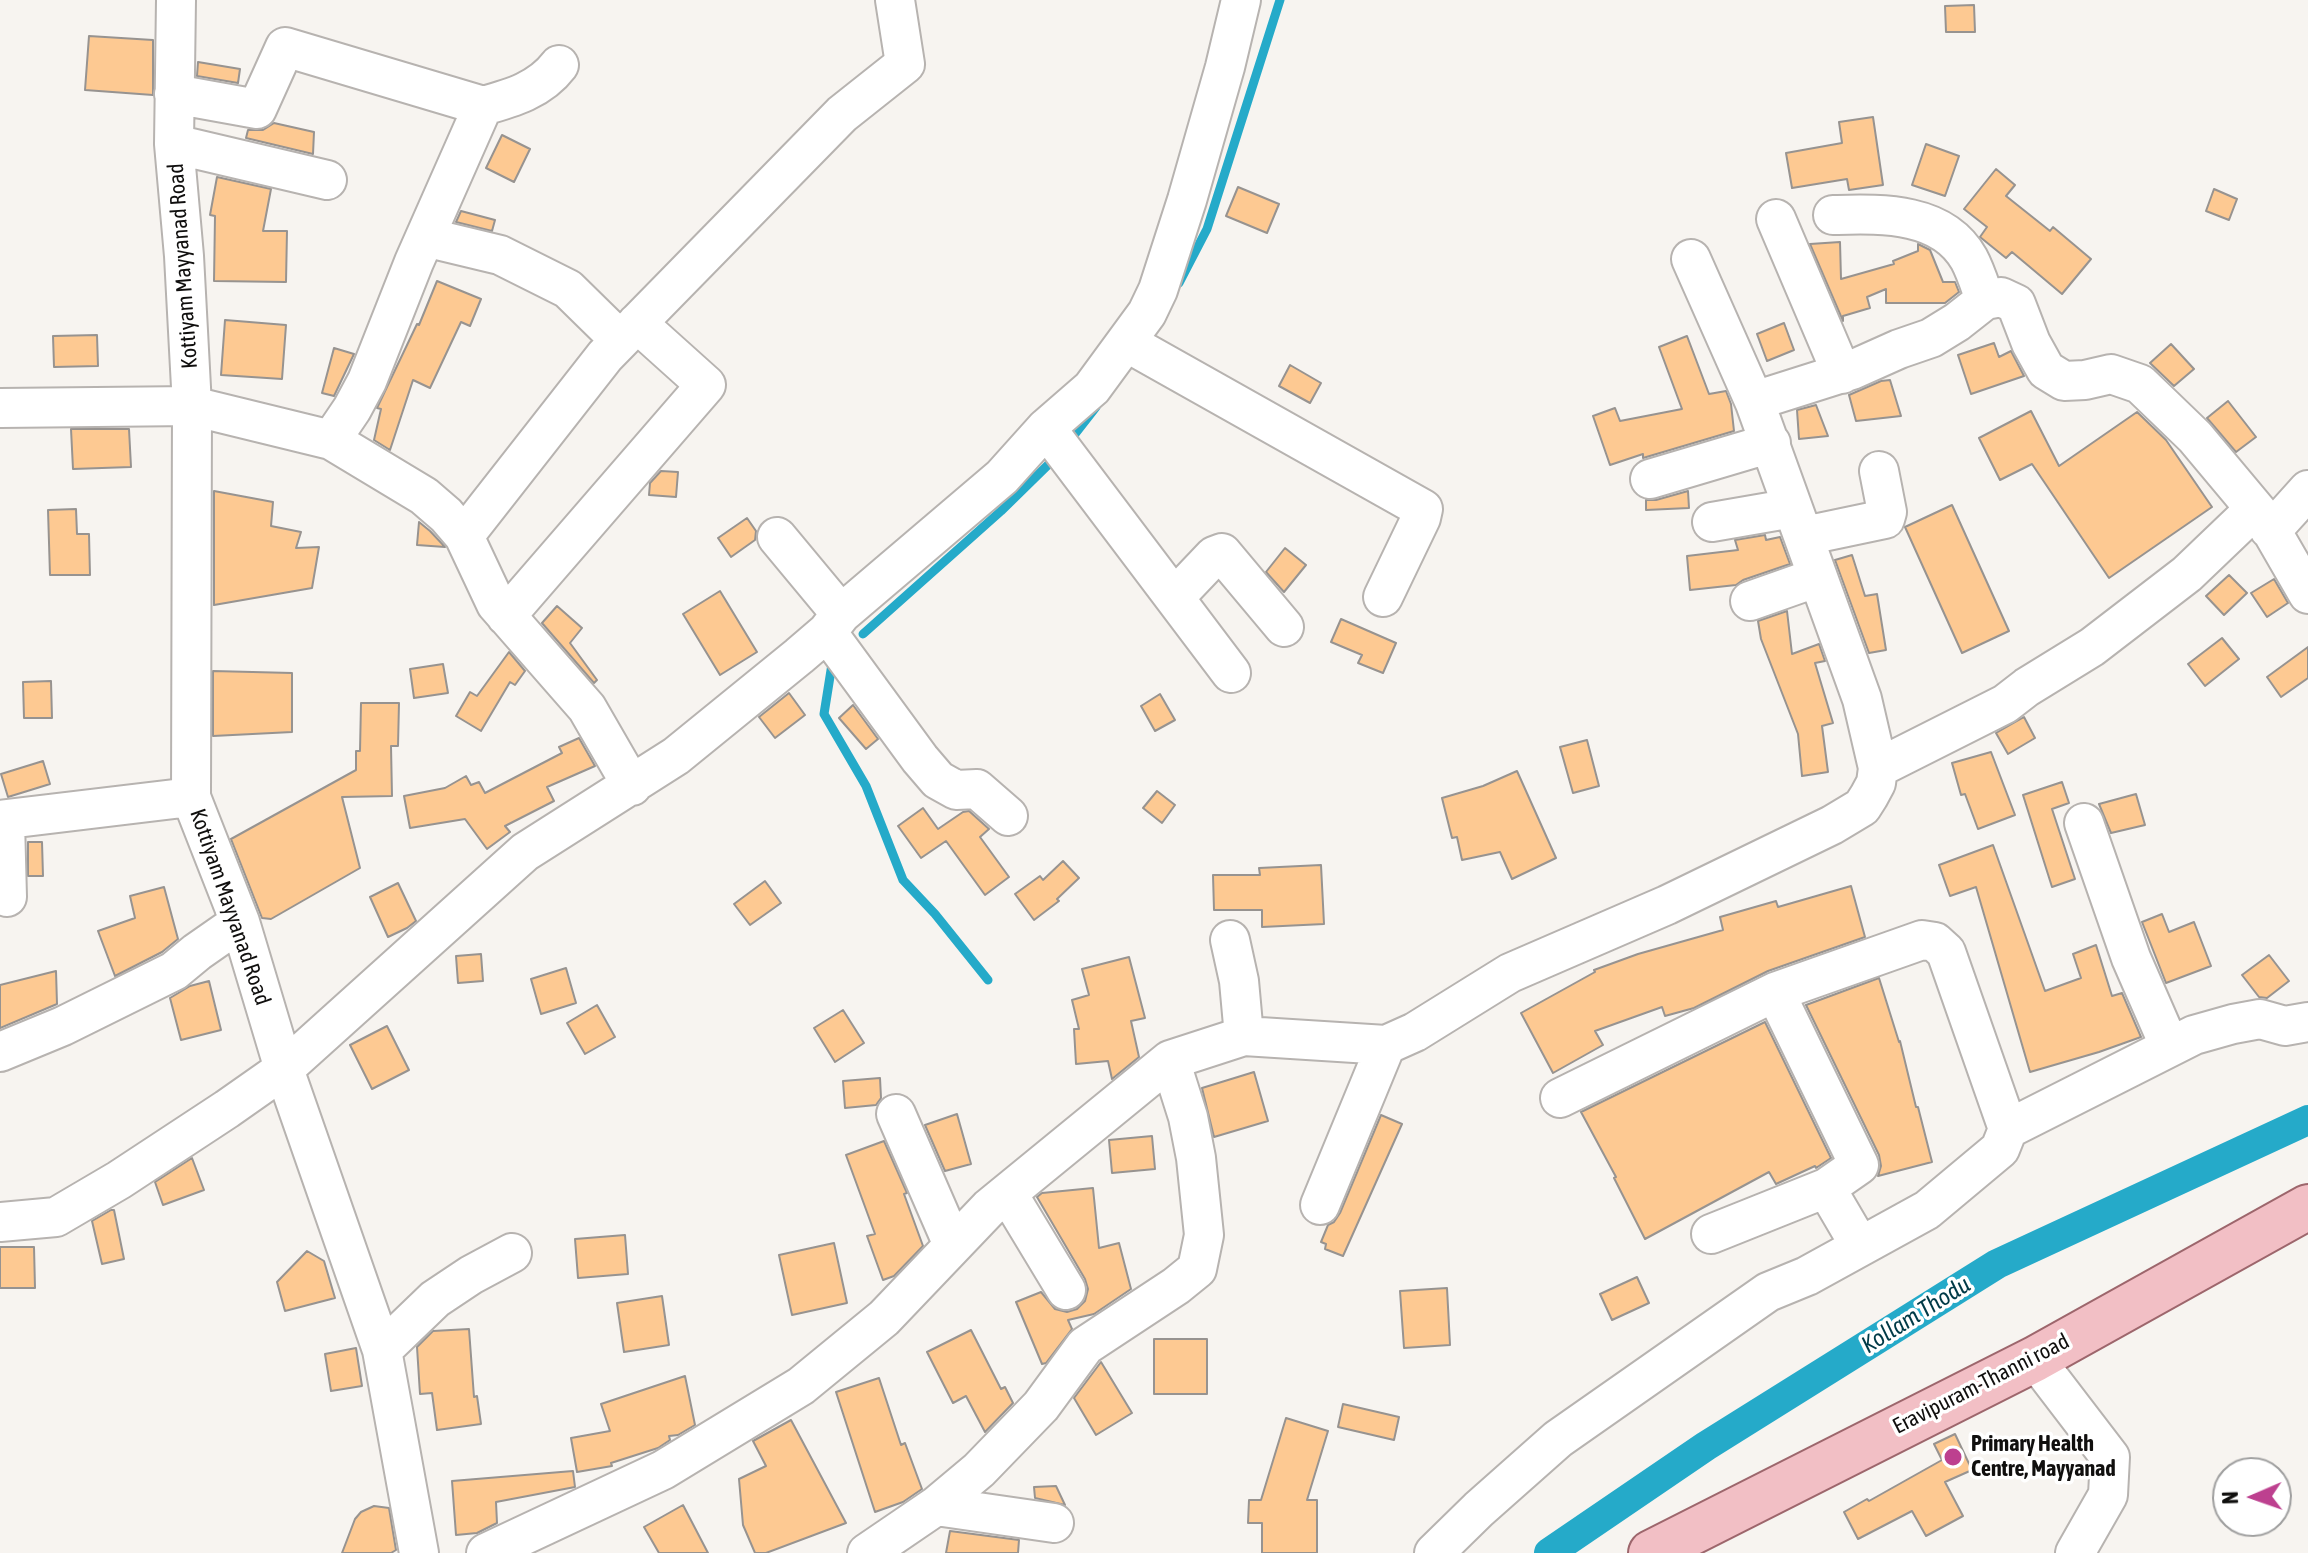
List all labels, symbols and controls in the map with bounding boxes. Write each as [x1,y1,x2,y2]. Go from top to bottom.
street label: Kottiyam Mayyanad Road [163,162,203,370]
street label: Kottiyam Mayyanad Road [184,805,276,1009]
water label: Kollam Thodu [1856,1270,1976,1360]
street label: Eravipuram-Thanni road [1888,1328,2074,1440]
place label: Primary Health Centre, Mayyanad [1971,1431,2116,1482]
marker: Primary Health Centre, Mayyanad [1942,1446,1964,1468]
north arrow [2212,1457,2292,1537]
text: N [2217,1491,2243,1505]

